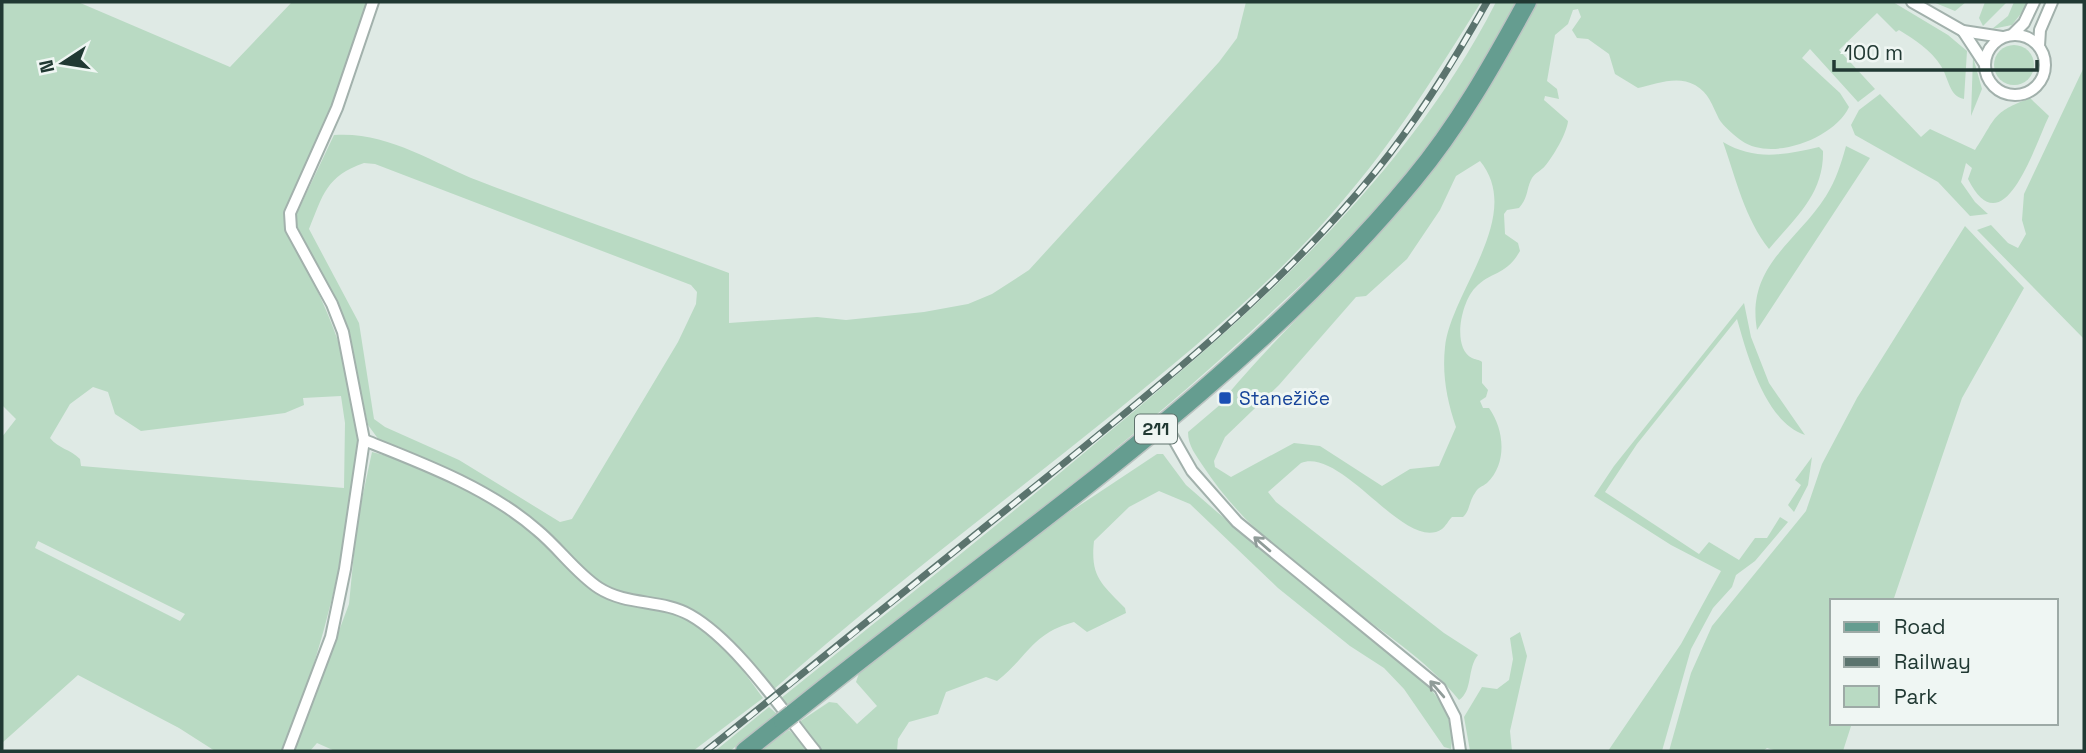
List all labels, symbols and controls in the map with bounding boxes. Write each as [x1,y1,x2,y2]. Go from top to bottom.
north arrow [28,28,98,98]
scale bar [1834,28,2037,72]
text: 100 m [1844,39,1903,66]
text: N [33,58,60,75]
place label: Stanežiče [1239,386,1330,411]
marker: Stanežiče [1217,390,1233,406]
road number: 211 [1135,414,1177,444]
one-way arrow [1254,536,1272,552]
legend [1830,599,2058,725]
text: Road [1894,613,1946,640]
text: Railway [1894,648,1971,675]
one-way arrow [1429,680,1445,698]
text: Park [1894,683,1938,710]

